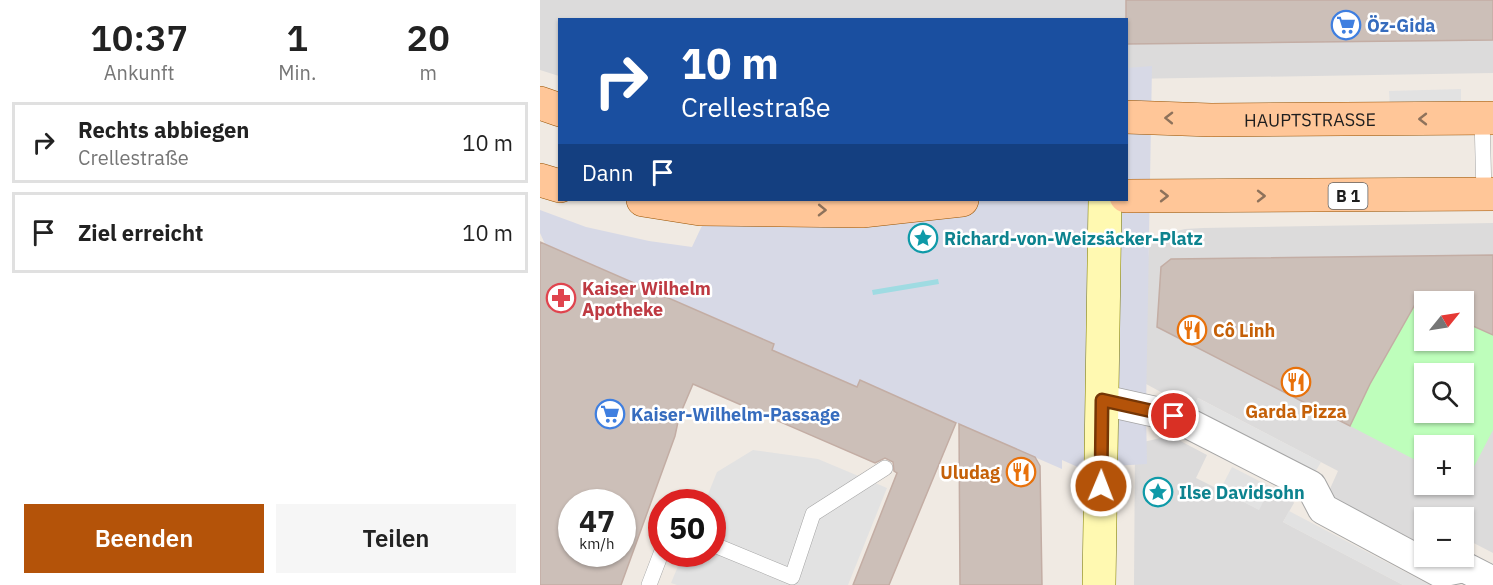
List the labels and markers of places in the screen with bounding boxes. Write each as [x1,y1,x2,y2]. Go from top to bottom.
supermarket icon: Öz-Gida [1330,9,1362,41]
place label: Öz-Gida [1367,14,1436,37]
place icon: Richard-von-Weizsäcker-Platz [907,222,939,254]
place label: Richard-von-Weizsäcker-Platz [944,227,1203,250]
place label: Kaiser Wilhelm Apotheke [582,277,711,321]
pharmacy icon: Kaiser Wilhelm Apotheke [545,282,577,314]
restaurant icon: Cô Linh [1176,314,1208,346]
place label: Cô Linh [1213,319,1275,342]
restaurant icon: Garda Pizza [1280,366,1312,398]
pin [1148,390,1199,441]
supermarket icon: Kaiser-Wilhelm-Passage [594,398,626,430]
place label: Garda Pizza [1245,400,1347,423]
place label: Kaiser-Wilhelm-Passage [631,403,840,426]
restaurant icon: Uludag [1005,456,1037,488]
place label: Uludag [940,461,1000,484]
place icon: Ilse Davidsohn [1142,476,1174,508]
place label: Ilse Davidsohn [1179,481,1305,504]

